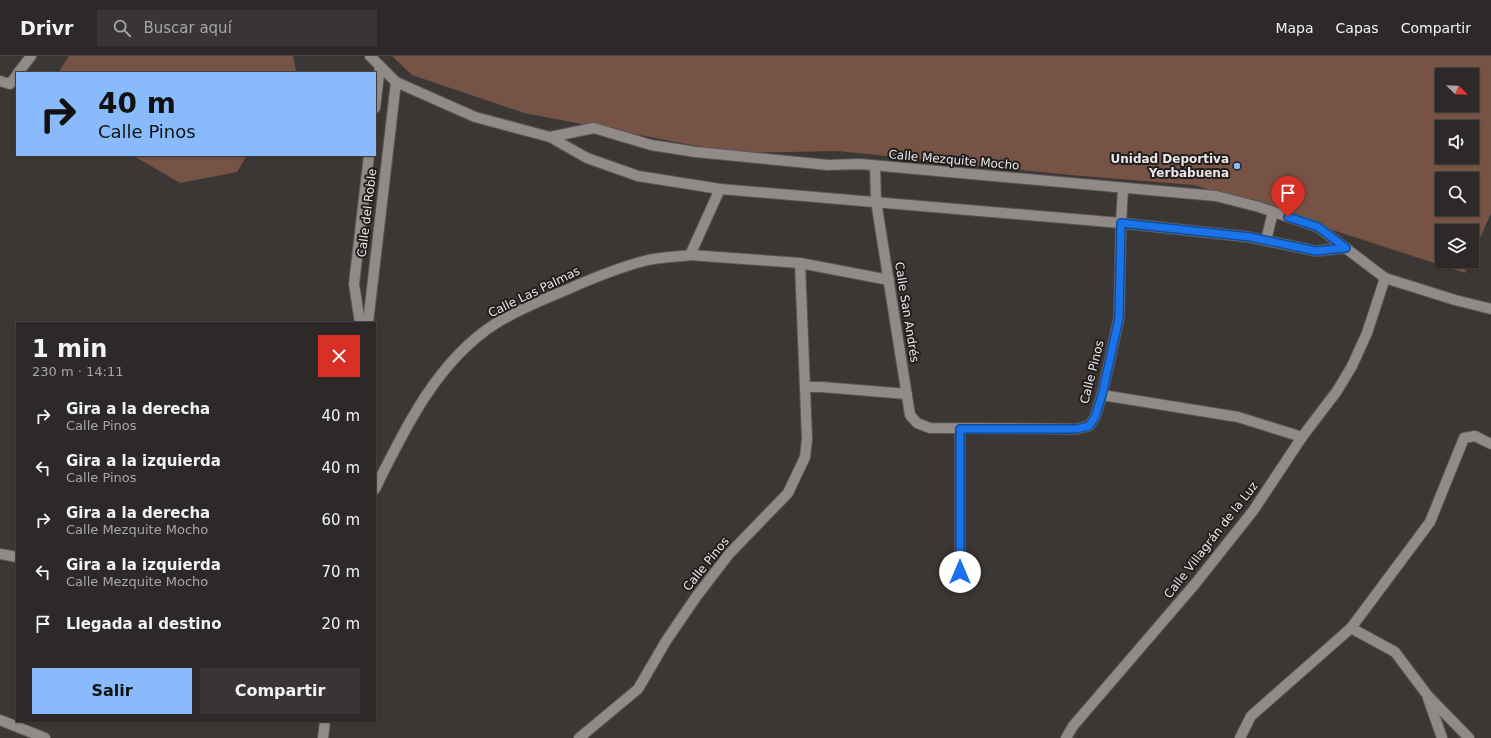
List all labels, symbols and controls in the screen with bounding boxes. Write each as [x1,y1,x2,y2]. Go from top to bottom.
search box [97,10,377,46]
text: Drivr [20,17,73,39]
icon: search [111,17,133,39]
text: Buscar aquí [143,19,232,37]
text: Mapa [1275,20,1314,36]
text: Capas [1336,20,1379,36]
text: Compartir [1401,20,1471,36]
north arrow [1435,68,1479,112]
map controls [1435,68,1479,268]
text: 40 m [98,87,176,120]
icon: right [32,88,84,140]
button: sound [1435,120,1479,164]
text: Calle Pinos [98,121,196,142]
street label: Calle Mezquite Mocho [888,147,1020,173]
place label: Unidad Deportiva Yerbabuena [1111,152,1229,180]
marker: Unidad Deportiva Yerbabuena [1232,161,1242,171]
street label: Calle del Roble [355,168,379,258]
button: search [1435,172,1479,216]
pin [1271,176,1305,217]
icon: arrive [1277,182,1299,204]
button: layers [1435,224,1479,268]
street label: Calle San Andrés [892,261,922,363]
street label: Calle Las Palmas [486,264,582,320]
text: 1 min [32,335,107,363]
button: close [318,335,360,377]
street label: Calle Pinos [1077,339,1107,405]
text: 230 m · 14:11 [32,364,123,379]
text: Gira a la derecha [66,400,210,418]
icon: right [32,405,54,427]
text: 40 m [322,407,360,425]
text: Calle Pinos [66,418,137,433]
text: Gira a la izquierda [66,452,221,470]
icon: left [32,457,54,479]
text: 40 m [322,459,360,477]
text: Calle Pinos [66,470,137,485]
street label: Calle Villagrán de la Luz [1161,479,1261,601]
text: Gira a la derecha [66,504,210,522]
icon: right [32,509,54,531]
text: 60 m [322,511,360,529]
text: Calle Mezquite Mocho [66,522,208,537]
street label: Calle Pinos [680,534,732,594]
position arrow [939,551,981,593]
text: Gira a la izquierda [66,556,221,574]
icon: left [32,561,54,583]
text: 70 m [322,563,360,581]
text: Calle Mezquite Mocho [66,574,208,589]
icon: arrive [32,613,54,635]
text: Llegada al destino [66,615,221,633]
text: 20 m [322,615,360,633]
button: Salir [32,668,192,714]
button: Compartir [200,668,360,714]

